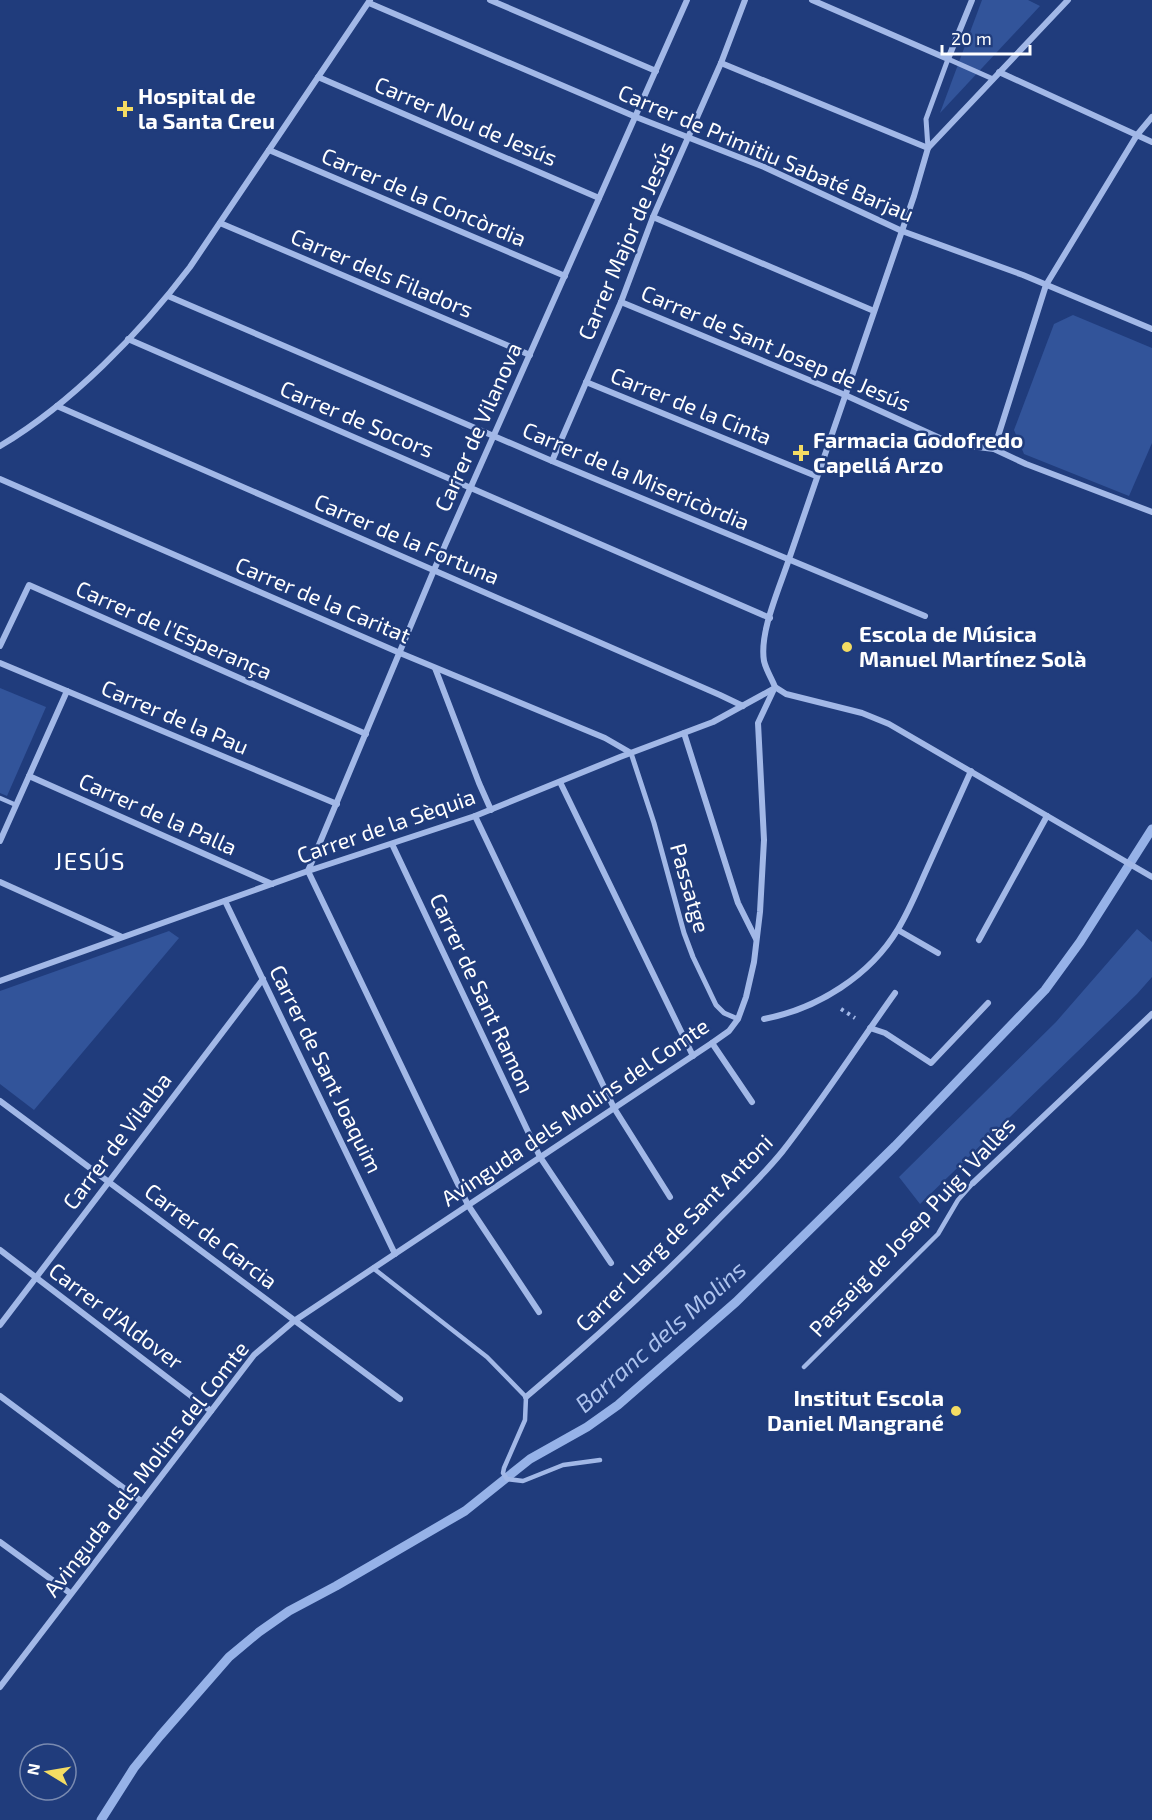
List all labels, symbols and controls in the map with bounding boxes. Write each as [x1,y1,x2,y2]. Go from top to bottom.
scale bar [942,18,1030,56]
text: 20 m [951,27,992,49]
street label: Carrer Nou de Jesús [371,70,561,170]
street label: Carrer de Primitiu Sabaté Barjau [614,78,918,227]
place label: Hospital de la Santa Creu [138,82,275,133]
marker: Hospital de la Santa Creu [116,100,134,118]
street label: Carrer Major de Jesús [572,138,680,344]
street label: Carrer de la Concòrdia [318,141,531,251]
street label: Carrer dels Filadors [288,222,477,322]
street label: Carrer de Sant Josep de Jesús [638,278,915,416]
street label: Carrer de Vilanova [428,338,526,515]
street label: Carrer de la Cinta [607,361,776,449]
street label: Carrer de Socors [277,374,438,462]
street label: Carrer de la Misericòrdia [519,415,754,535]
place label: Farmacia Godofredo Capellá Arzo [813,426,1023,477]
marker: Farmacia Godofredo Capellá Arzo [794,446,808,460]
street label: Carrer de la Fortuna [311,487,504,589]
street label: Carrer de la Caritat [232,550,415,648]
street label: Carrer de l'Esperança [72,574,276,686]
place label: Escola de Música Manuel Martínez Solà [859,620,1087,671]
marker: Escola de Música Manuel Martínez Solà [840,640,854,654]
street label: Carrer de la Pau [98,673,253,759]
street label: Carrer de la Palla [75,767,241,860]
street label: Carrer de la Sèquia [293,782,478,868]
street label: Passatge [666,840,716,935]
district label: JESÚS [54,846,126,875]
street label: Carrer de Sant Ramon [425,889,541,1096]
street label: Carrer de Sant Joaquim [265,960,389,1177]
street label: Avinguda dels Molins del Comte [436,1012,713,1211]
street label: Carrer de Vilalba [56,1067,176,1214]
street label: Passeig de Josep Puig i Vallès [803,1111,1020,1341]
street label: Carrer Llarg de Sant Antoni [569,1128,777,1336]
street label: Carrer de Garcia [140,1177,283,1293]
water label: Barranc dels Molins [569,1254,751,1418]
street label: Carrer d'Aldover [45,1256,189,1374]
street label: Avinguda dels Molins del Comte [37,1335,253,1601]
place label: Institut Escola Daniel Mangrané [767,1384,944,1435]
marker: Institut Escola Daniel Mangrané [949,1404,963,1418]
north arrow [18,1742,78,1802]
text: N [22,1762,43,1777]

